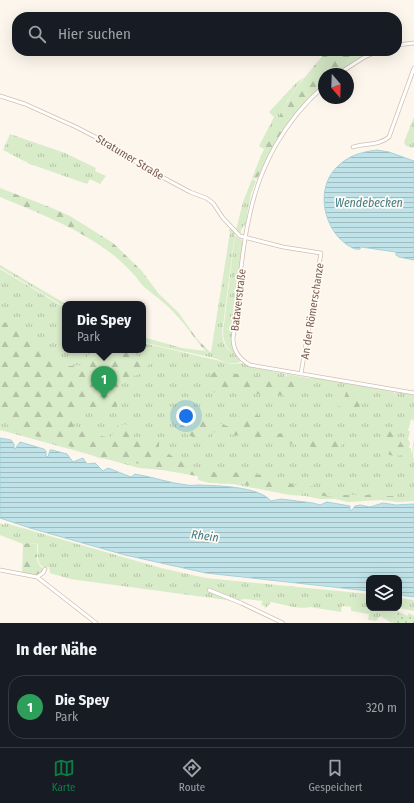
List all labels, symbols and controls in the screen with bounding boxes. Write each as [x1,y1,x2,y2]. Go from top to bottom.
search box [12,12,402,56]
icon: search [26,23,48,45]
text: Hier suchen [58,25,131,43]
north arrow [318,68,354,104]
street label: Stratumer Straße [93,132,166,183]
water label: Wendebecken [335,196,403,210]
street label: An der Römerschanze [298,262,327,360]
street label: Bataverstraße [228,268,249,332]
popup [62,301,146,353]
text: Die Spey [77,311,131,329]
text: Park [77,329,100,344]
pin: 1 [91,366,117,399]
your location [176,406,196,426]
water label: Rhein [190,527,220,545]
map controls [366,575,402,611]
button: layers [366,575,402,611]
text: In der Nähe [16,639,97,660]
text: Die Spey [55,691,109,709]
text: 1 [27,700,33,715]
text: 320 m [366,700,397,715]
text: Park [55,709,78,724]
tab: Karte [52,757,76,794]
tab: Route [179,757,205,794]
tab: Gespeichert [308,757,362,794]

